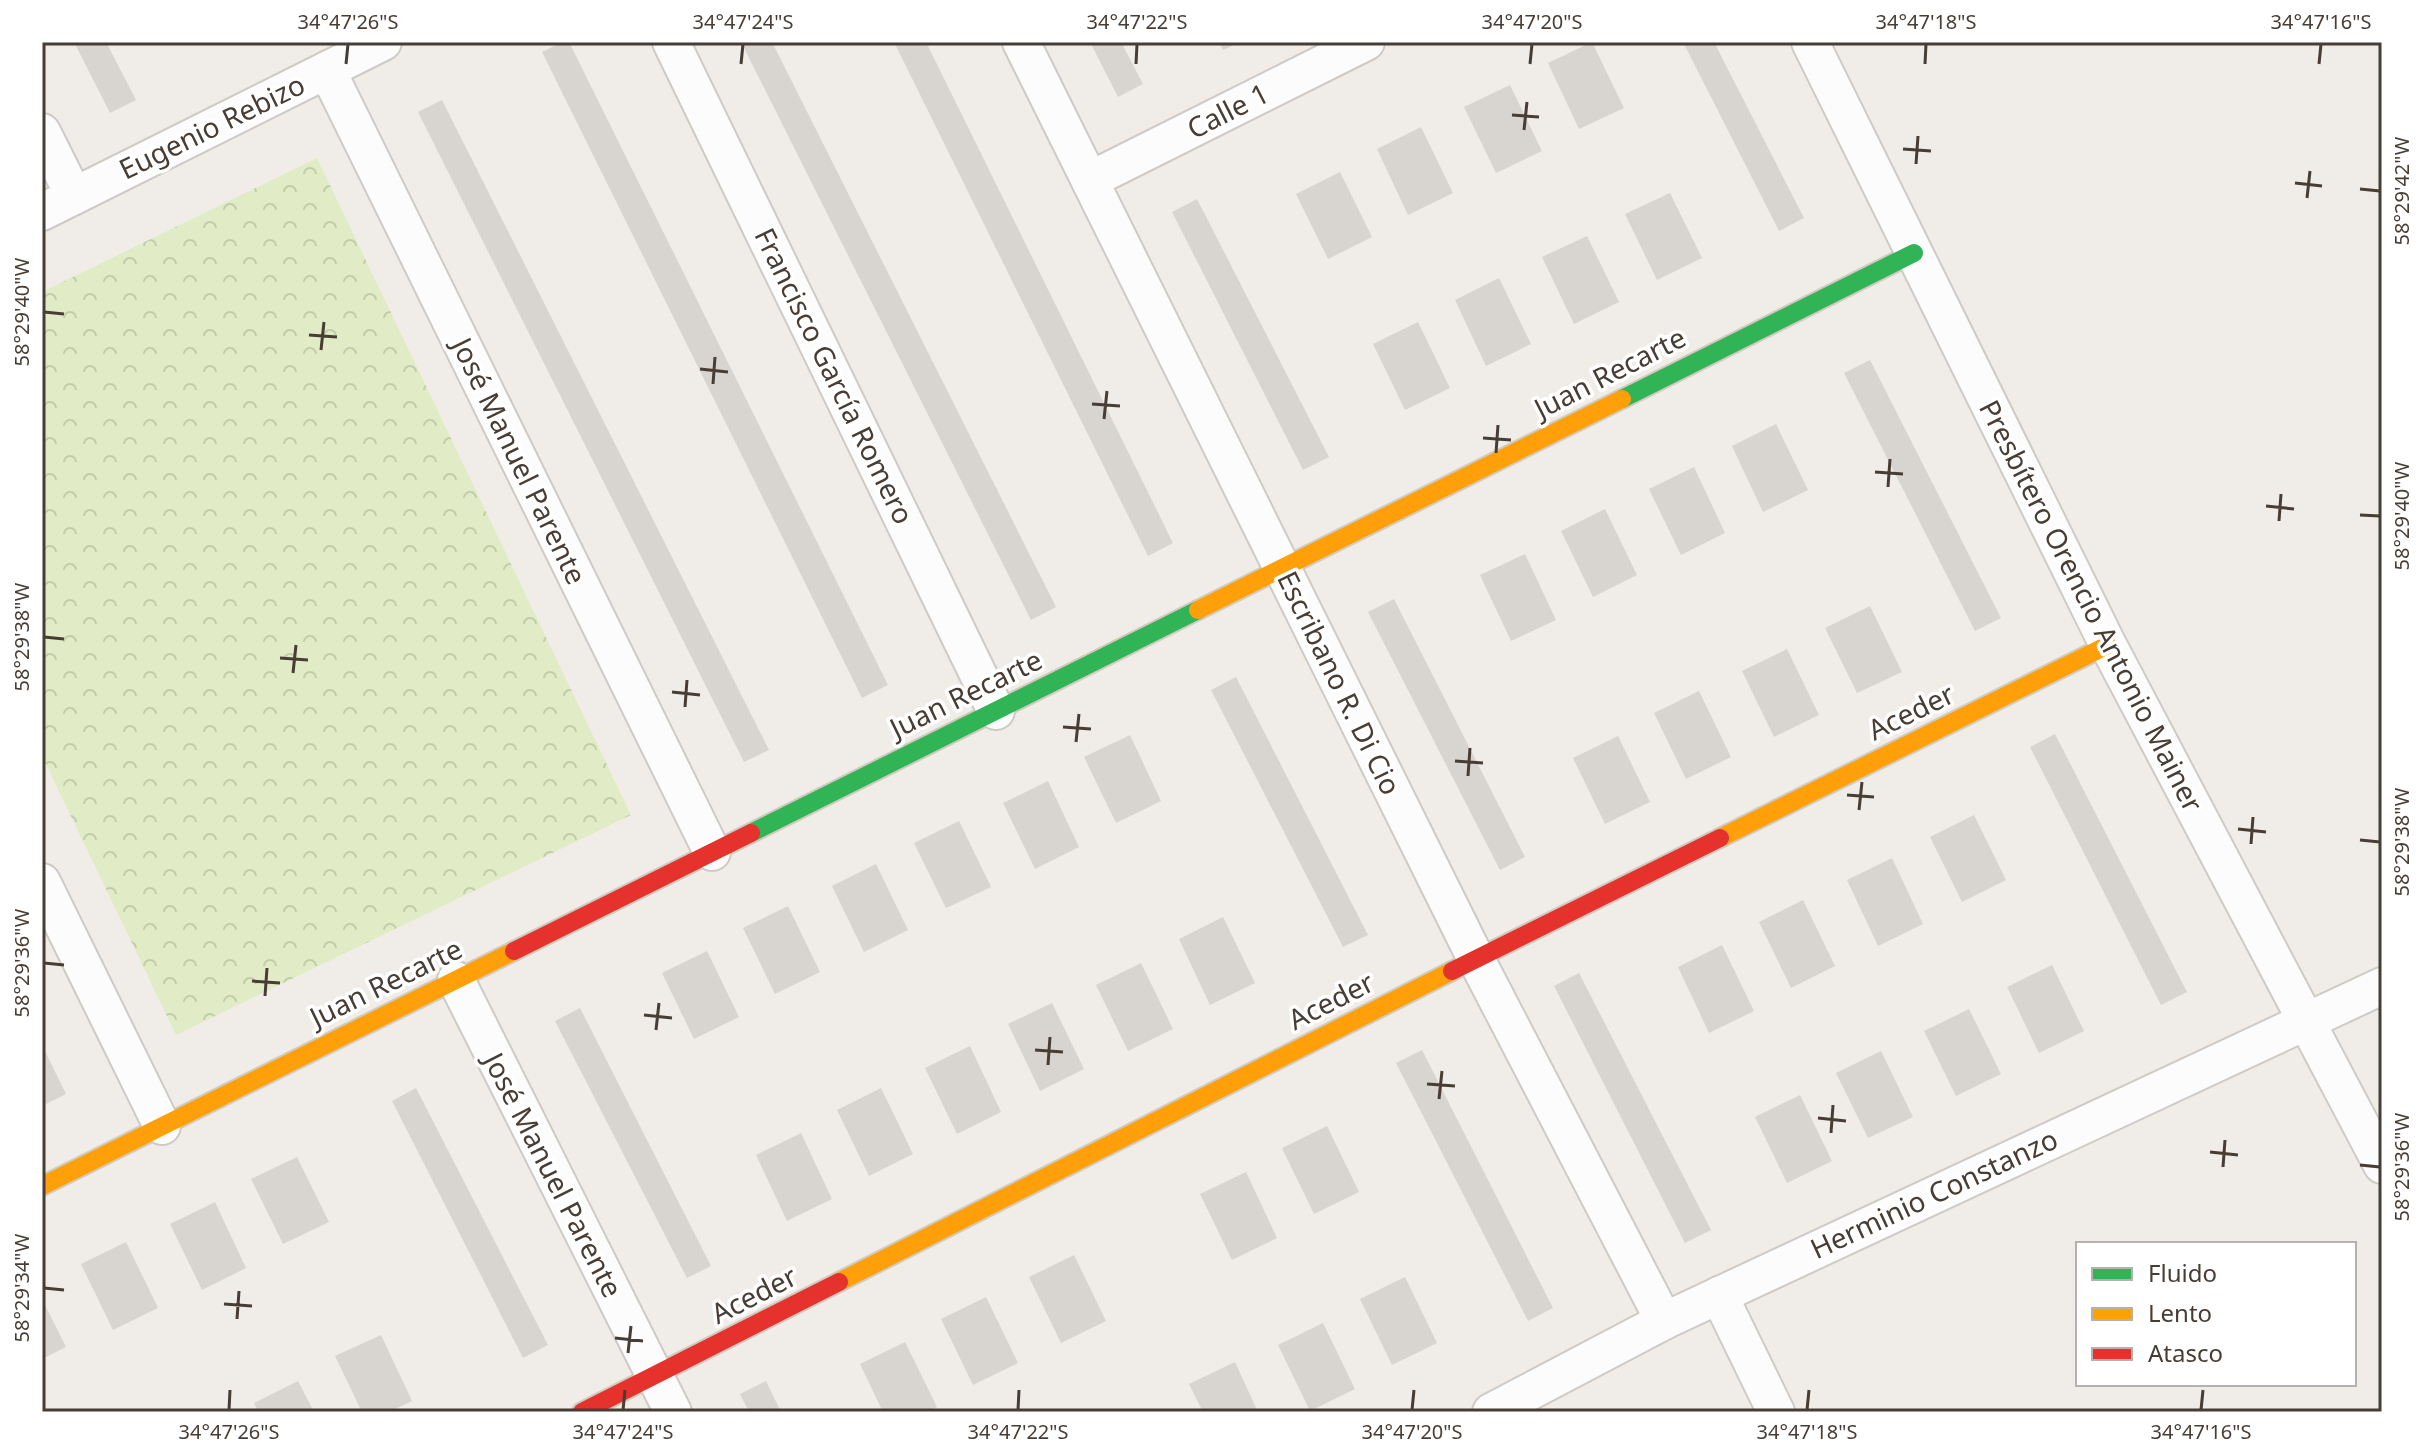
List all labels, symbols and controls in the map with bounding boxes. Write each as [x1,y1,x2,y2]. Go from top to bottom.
text: 34°47'26"S [298,8,398,35]
text: 34°47'24"S [693,8,793,35]
text: 34°47'22"S [1087,8,1187,35]
text: 34°47'20"S [1482,8,1582,35]
text: 34°47'18"S [1876,8,1976,35]
text: 34°47'16"S [2271,8,2371,35]
street label: Eugenio Rebizo [112,65,311,188]
street label: Calle 1 [1180,73,1275,147]
text: 58°29'42"W [2388,136,2415,245]
street label: Francisco García Romero [747,221,923,530]
text: 58°29'40"W [8,257,35,366]
street label: Juan Recarte [1525,318,1692,428]
street label: José Manuel Parente [442,328,596,590]
street label: Presbítero Orencio Antonio Mainer [1971,393,2213,818]
text: 58°29'40"W [2388,461,2415,570]
street label: Escribano R. Di Cio [1269,564,1411,801]
text: 58°29'38"W [8,582,35,691]
street label: Juan Recarte [880,640,1048,748]
street label: Aceder [1861,674,1960,748]
text: 58°29'38"W [2388,787,2415,896]
text: 58°29'36"W [8,908,35,1017]
street label: Juan Recarte [300,929,468,1037]
street label: Aceder [1281,962,1380,1038]
street label: José Manuel Parente [474,1043,632,1303]
text: 58°29'36"W [2388,1112,2415,1221]
street label: Herminio Constanzo [1804,1119,2063,1267]
text: 58°29'34"W [8,1233,35,1342]
legend [2076,1242,2356,1386]
street label: Aceder [704,1256,803,1332]
text: Fluido [2148,1256,2217,1289]
text: Lento [2148,1296,2212,1329]
text: Atasco [2148,1336,2223,1369]
text: 34°47'26"S [179,1418,279,1445]
text: 34°47'24"S [573,1418,673,1445]
text: 34°47'22"S [968,1418,1068,1445]
text: 34°47'20"S [1362,1418,1462,1445]
text: 34°47'18"S [1757,1418,1857,1445]
text: 34°47'16"S [2151,1418,2251,1445]

